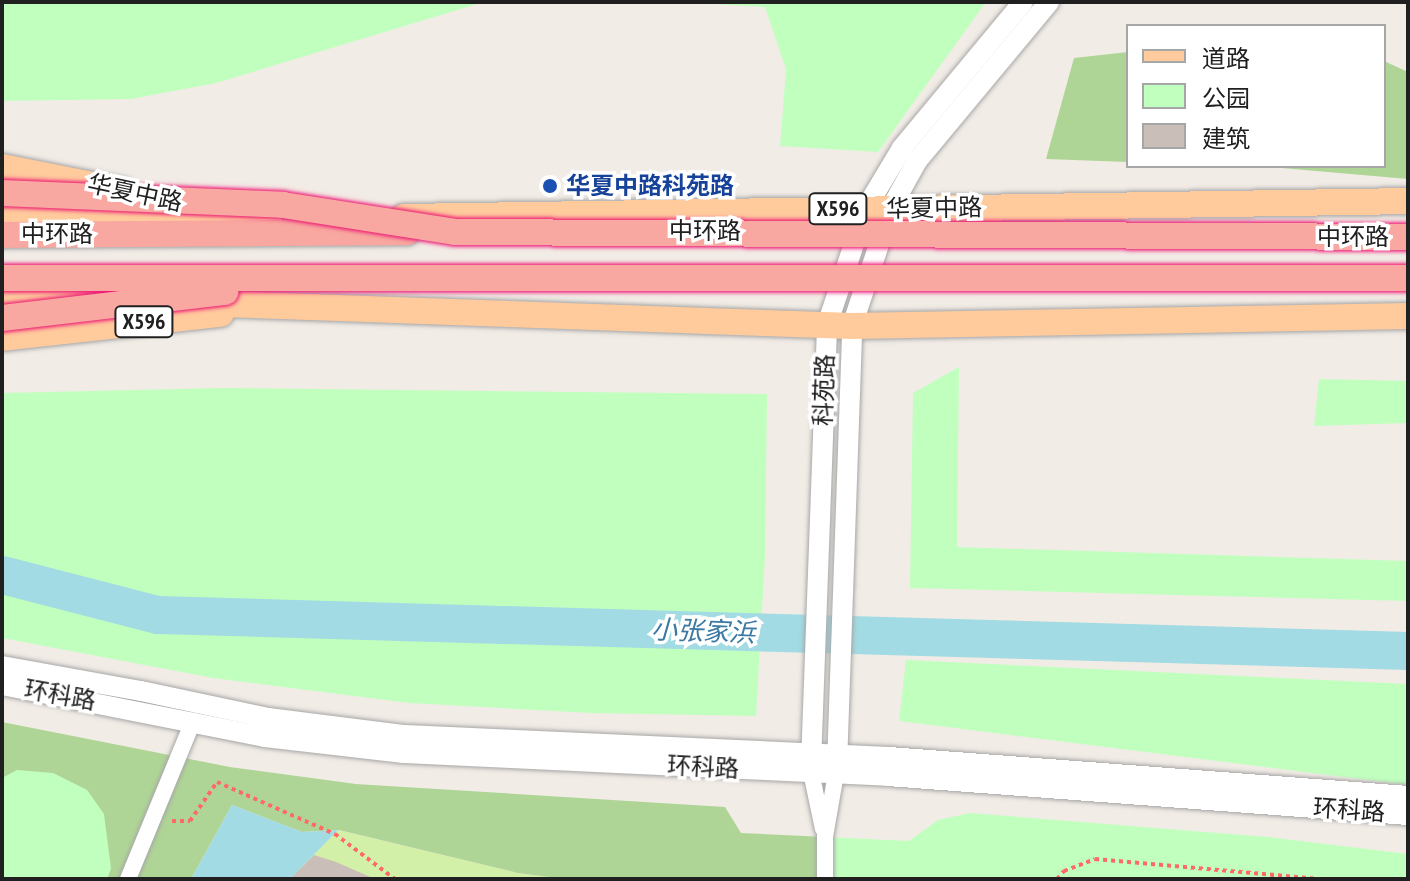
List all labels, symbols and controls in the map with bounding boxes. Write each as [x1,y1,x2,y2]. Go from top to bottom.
legend [1126,24,1386,168]
text: 道路 [1202,43,1250,74]
text: 公园 [1202,83,1250,114]
text: 建筑 [1202,123,1250,154]
street label: 华夏中路 [85,169,185,217]
place label: 华夏中路科苑路 [566,172,734,200]
marker: 华夏中路科苑路 [541,177,559,195]
road number: X596 [808,191,868,227]
street label: 华夏中路 [886,193,982,223]
street label: 中环路 [669,217,741,245]
street label: 中环路 [21,220,93,248]
street label: 中环路 [1317,223,1389,251]
road number: X596 [114,304,174,340]
street label: 科苑路 [808,354,840,426]
water label: 小张家浜 [650,614,756,648]
street label: 环科路 [22,675,98,715]
street label: 环科路 [666,751,740,783]
street label: 环科路 [1312,793,1386,827]

